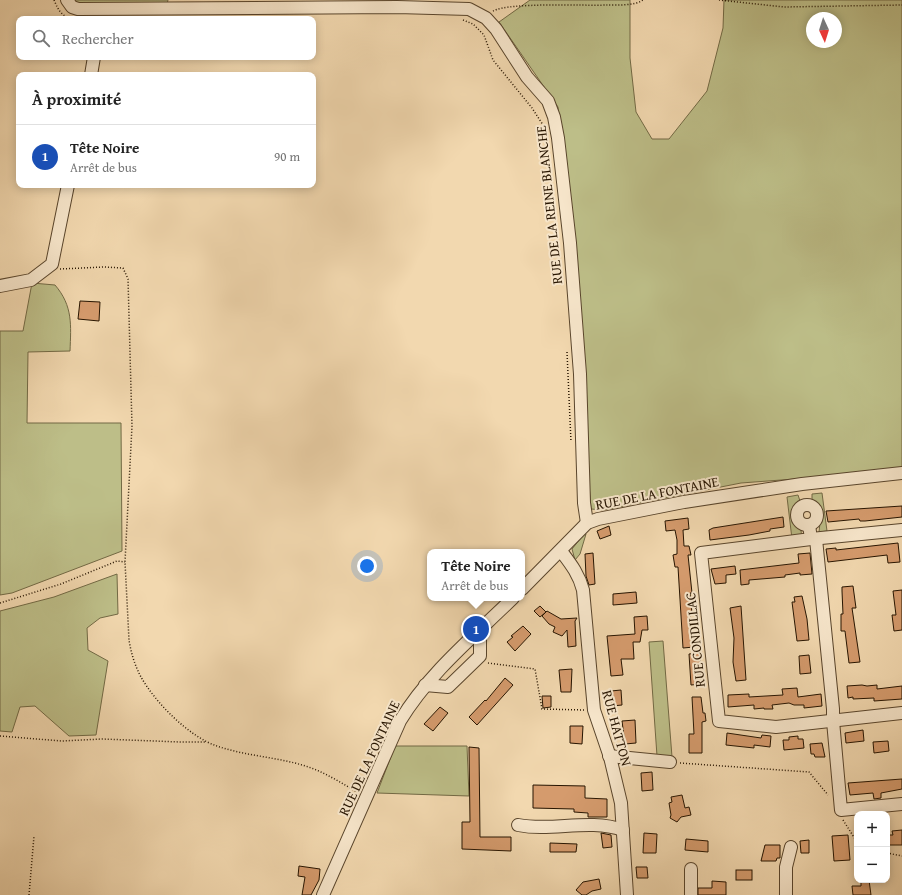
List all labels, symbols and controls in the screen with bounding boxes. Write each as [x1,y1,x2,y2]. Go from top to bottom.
north arrow [806,12,842,48]
search box [16,16,316,60]
icon: search [30,27,52,49]
text: Rechercher [62,28,134,49]
text: À proximité [32,86,121,111]
street label: RUE DE LA REINE BLANCHE [531,125,567,285]
text: Tête Noire [70,137,139,158]
text: 1 [42,147,48,166]
text: 90 m [274,147,300,166]
text: Arrêt de bus [70,158,137,177]
street label: RUE DE LA FONTAINE [594,471,720,515]
popup [427,549,525,601]
text: Tête Noire [441,555,511,576]
your location [357,556,377,576]
text: Arrêt de bus [441,576,508,595]
street label: RUE CONDILLAC [680,591,710,688]
pin: 1 [463,614,489,644]
street label: RUE HATTON [597,688,637,768]
street label: RUE DE LA FONTAINE [334,697,404,819]
map controls [854,811,890,883]
button: + [854,811,890,847]
button: − [854,847,890,883]

